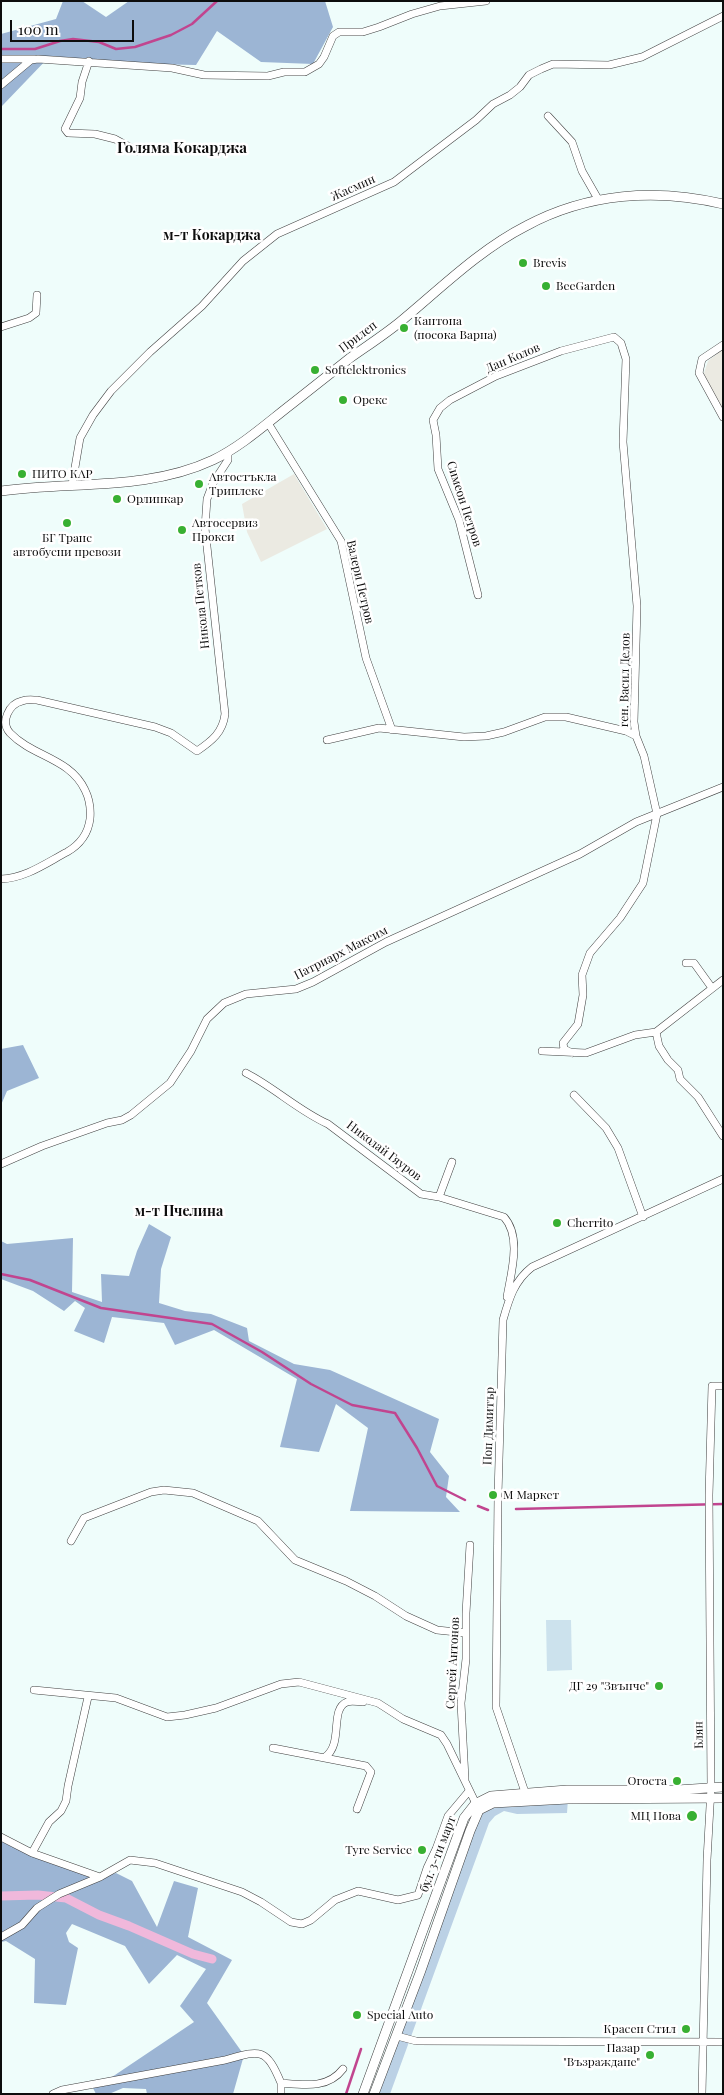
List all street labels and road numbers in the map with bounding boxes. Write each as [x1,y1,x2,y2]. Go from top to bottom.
street label: Жасмин [329,172,377,204]
street label: Прилеп [336,318,380,356]
street label: Дан Колов [484,340,542,376]
street label: Симеон Петров [443,459,485,549]
street label: Валери Петров [343,539,377,625]
street label: Никола Петков [189,562,213,650]
street label: ген. Васил Делов [617,633,633,727]
street label: Патриарх Максим [292,923,390,983]
street label: Николай Гяуров [344,1118,424,1184]
street label: Поп Димитър [480,1387,498,1465]
street label: Сергей Антонов [443,1617,463,1709]
street label: Блян [692,1721,706,1749]
street label: бул. 3-ти март [417,1814,459,1894]

